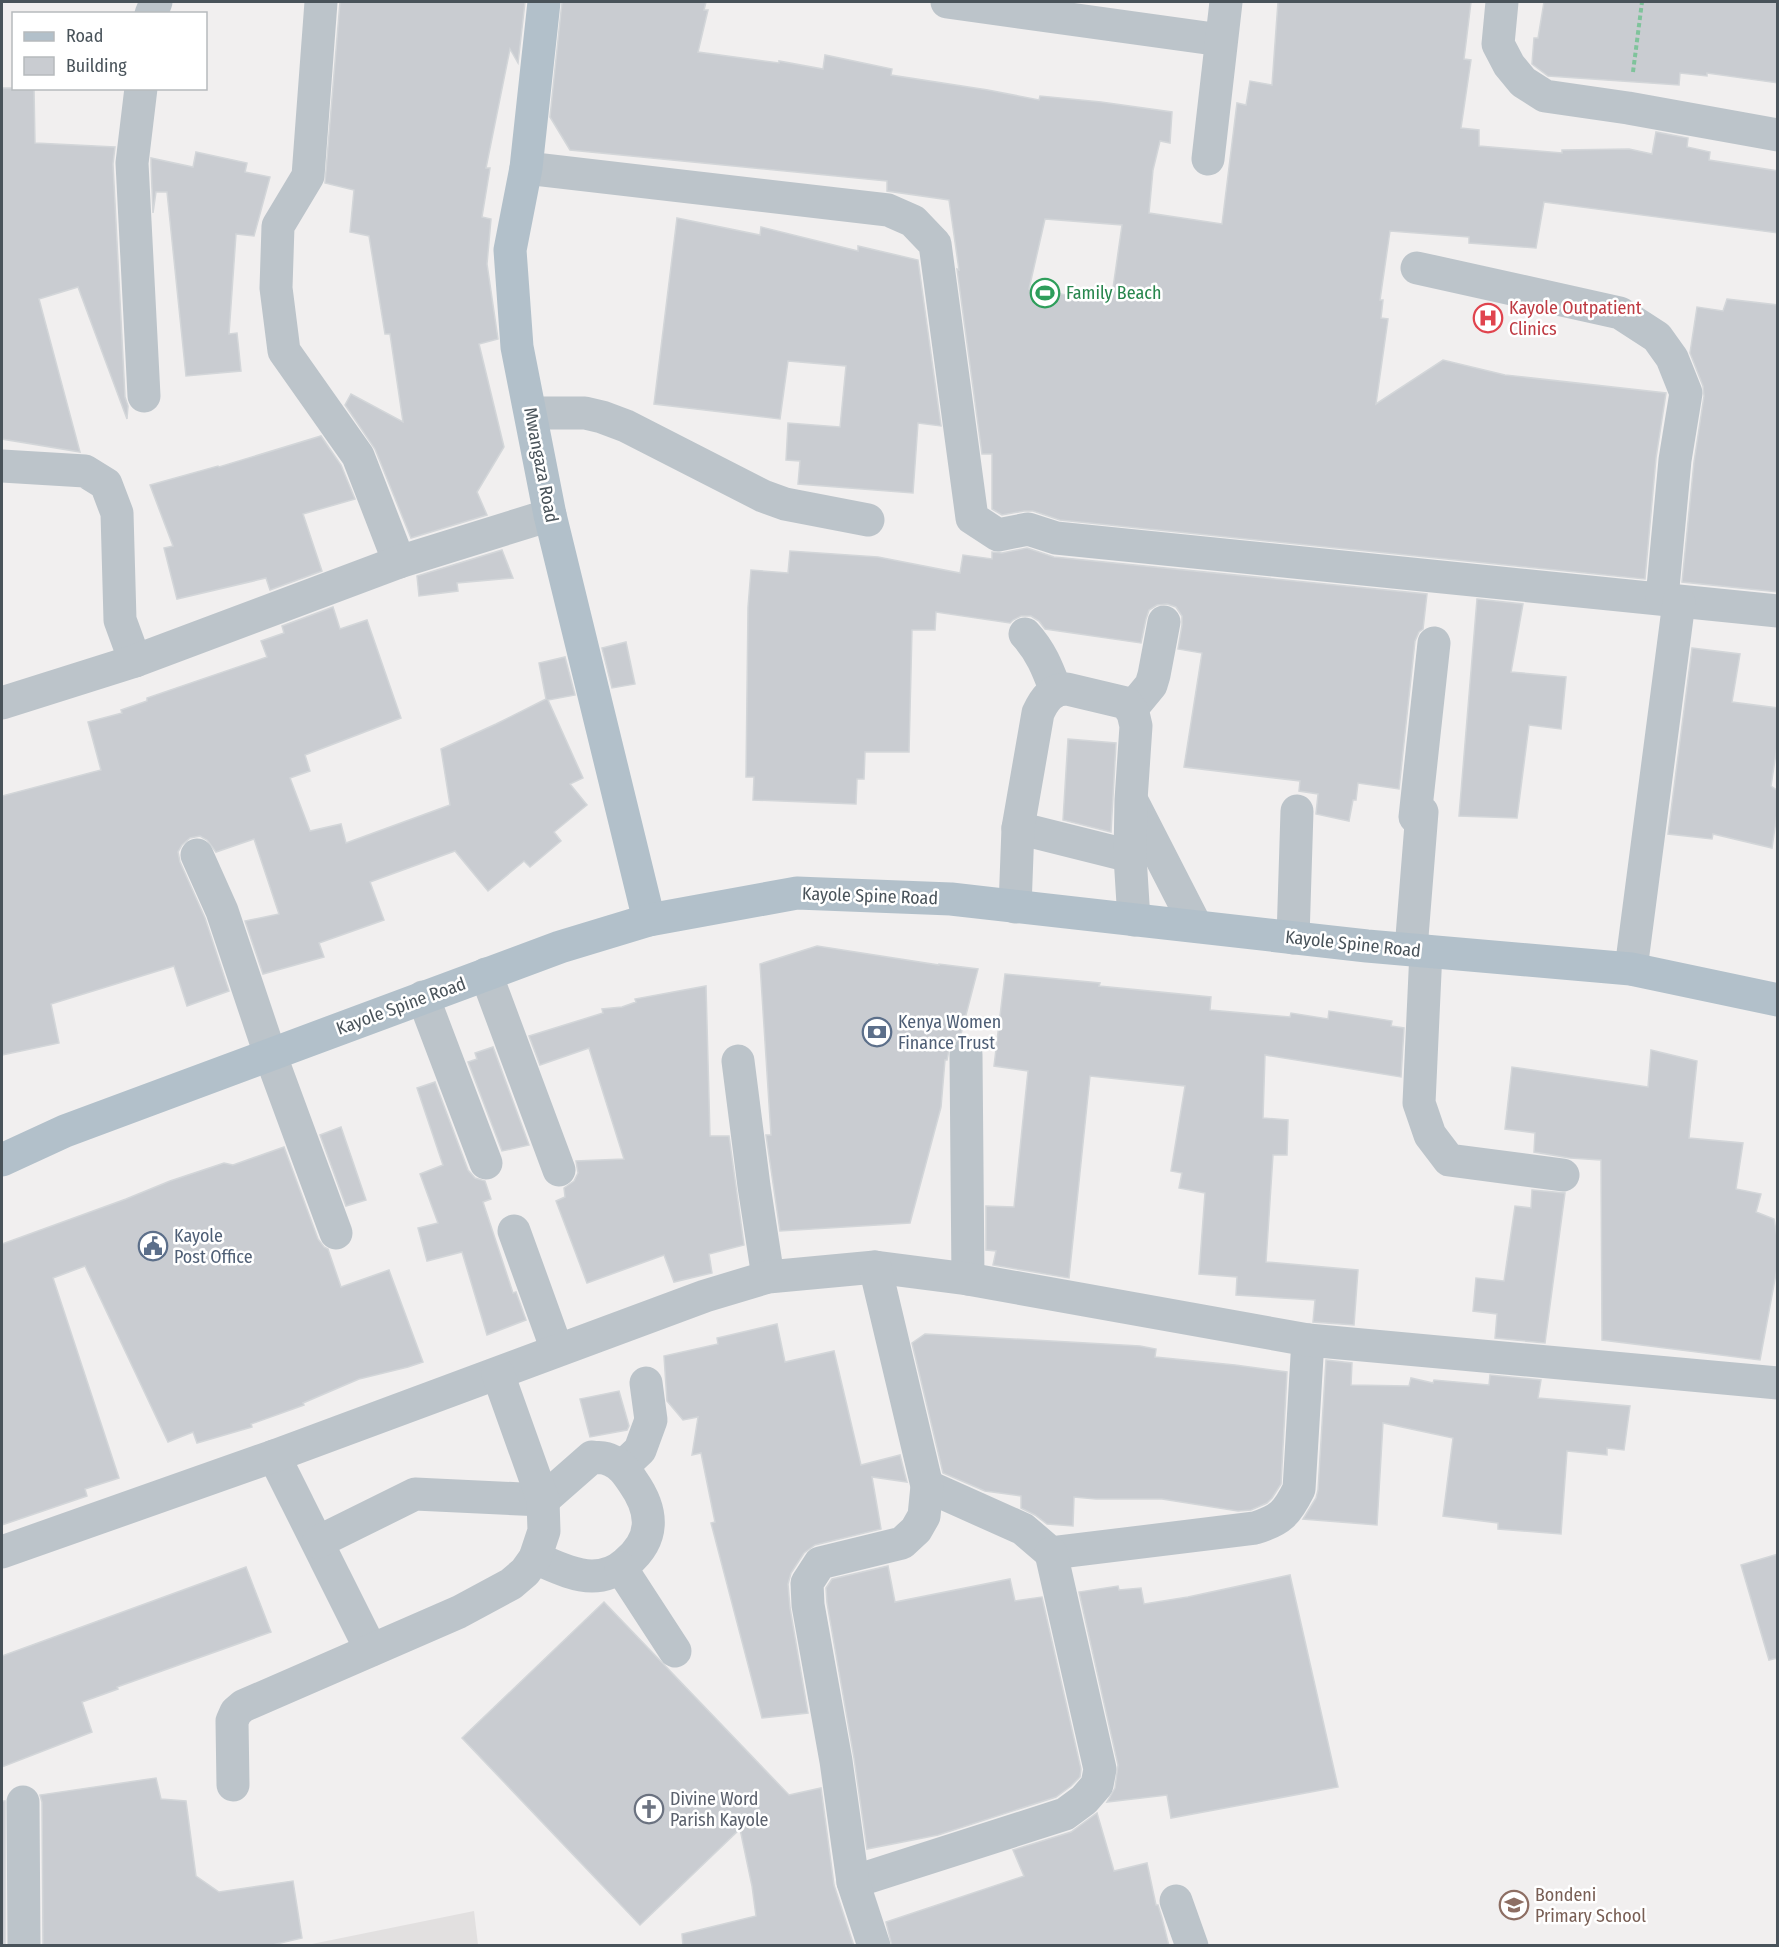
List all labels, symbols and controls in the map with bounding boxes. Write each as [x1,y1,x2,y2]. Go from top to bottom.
legend [12,12,207,90]
text: Road [66,25,103,47]
text: Building [66,55,127,77]
sports icon: Family Beach [1029,277,1061,309]
place label: Family Beach [1066,282,1161,304]
place label: Kayole Outpatient Clinics [1509,297,1642,340]
hospital icon: Kayole Outpatient Clinics [1472,302,1504,334]
street label: Mwangaza Road [519,406,563,524]
street label: Kayole Spine Road [802,883,938,909]
street label: Kayole Spine Road [1284,926,1422,962]
street label: Kayole Spine Road [333,972,469,1040]
place label: Kenya Women Finance Trust [898,1011,1001,1054]
bank icon: Kenya Women Finance Trust [861,1016,893,1048]
place label: Kayole Post Office [174,1225,253,1268]
public building icon: Kayole Post Office [137,1230,169,1262]
place label: Divine Word Parish Kayole [670,1788,769,1831]
church icon: Divine Word Parish Kayole [633,1793,665,1825]
place label: Bondeni Primary School [1535,1884,1646,1927]
school or university icon: Bondeni Primary School [1498,1889,1530,1921]

